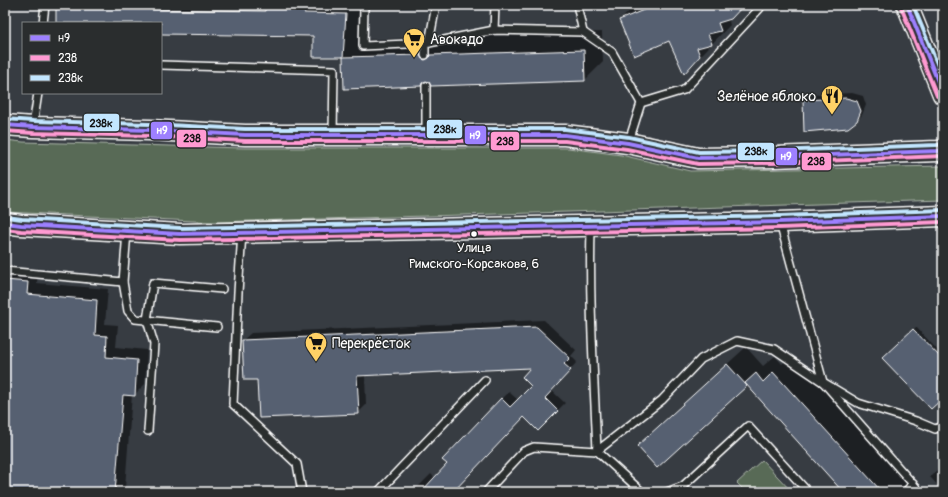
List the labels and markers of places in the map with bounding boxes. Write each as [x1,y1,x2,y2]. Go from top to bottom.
supermarket icon: Авокадо [401,26,427,59]
place label: Авокадо [430,31,484,48]
restaurant icon: Зелёное яблоко [819,83,845,116]
place label: Зелёное яблоко [717,88,816,105]
marker: Улица Римского-Корсакова, 6 [469,229,479,239]
place label: Улица Римского-Корсакова, 6 [409,240,539,272]
supermarket icon: Перекрёсток [303,330,329,363]
place label: Перекрёсток [332,335,411,352]

